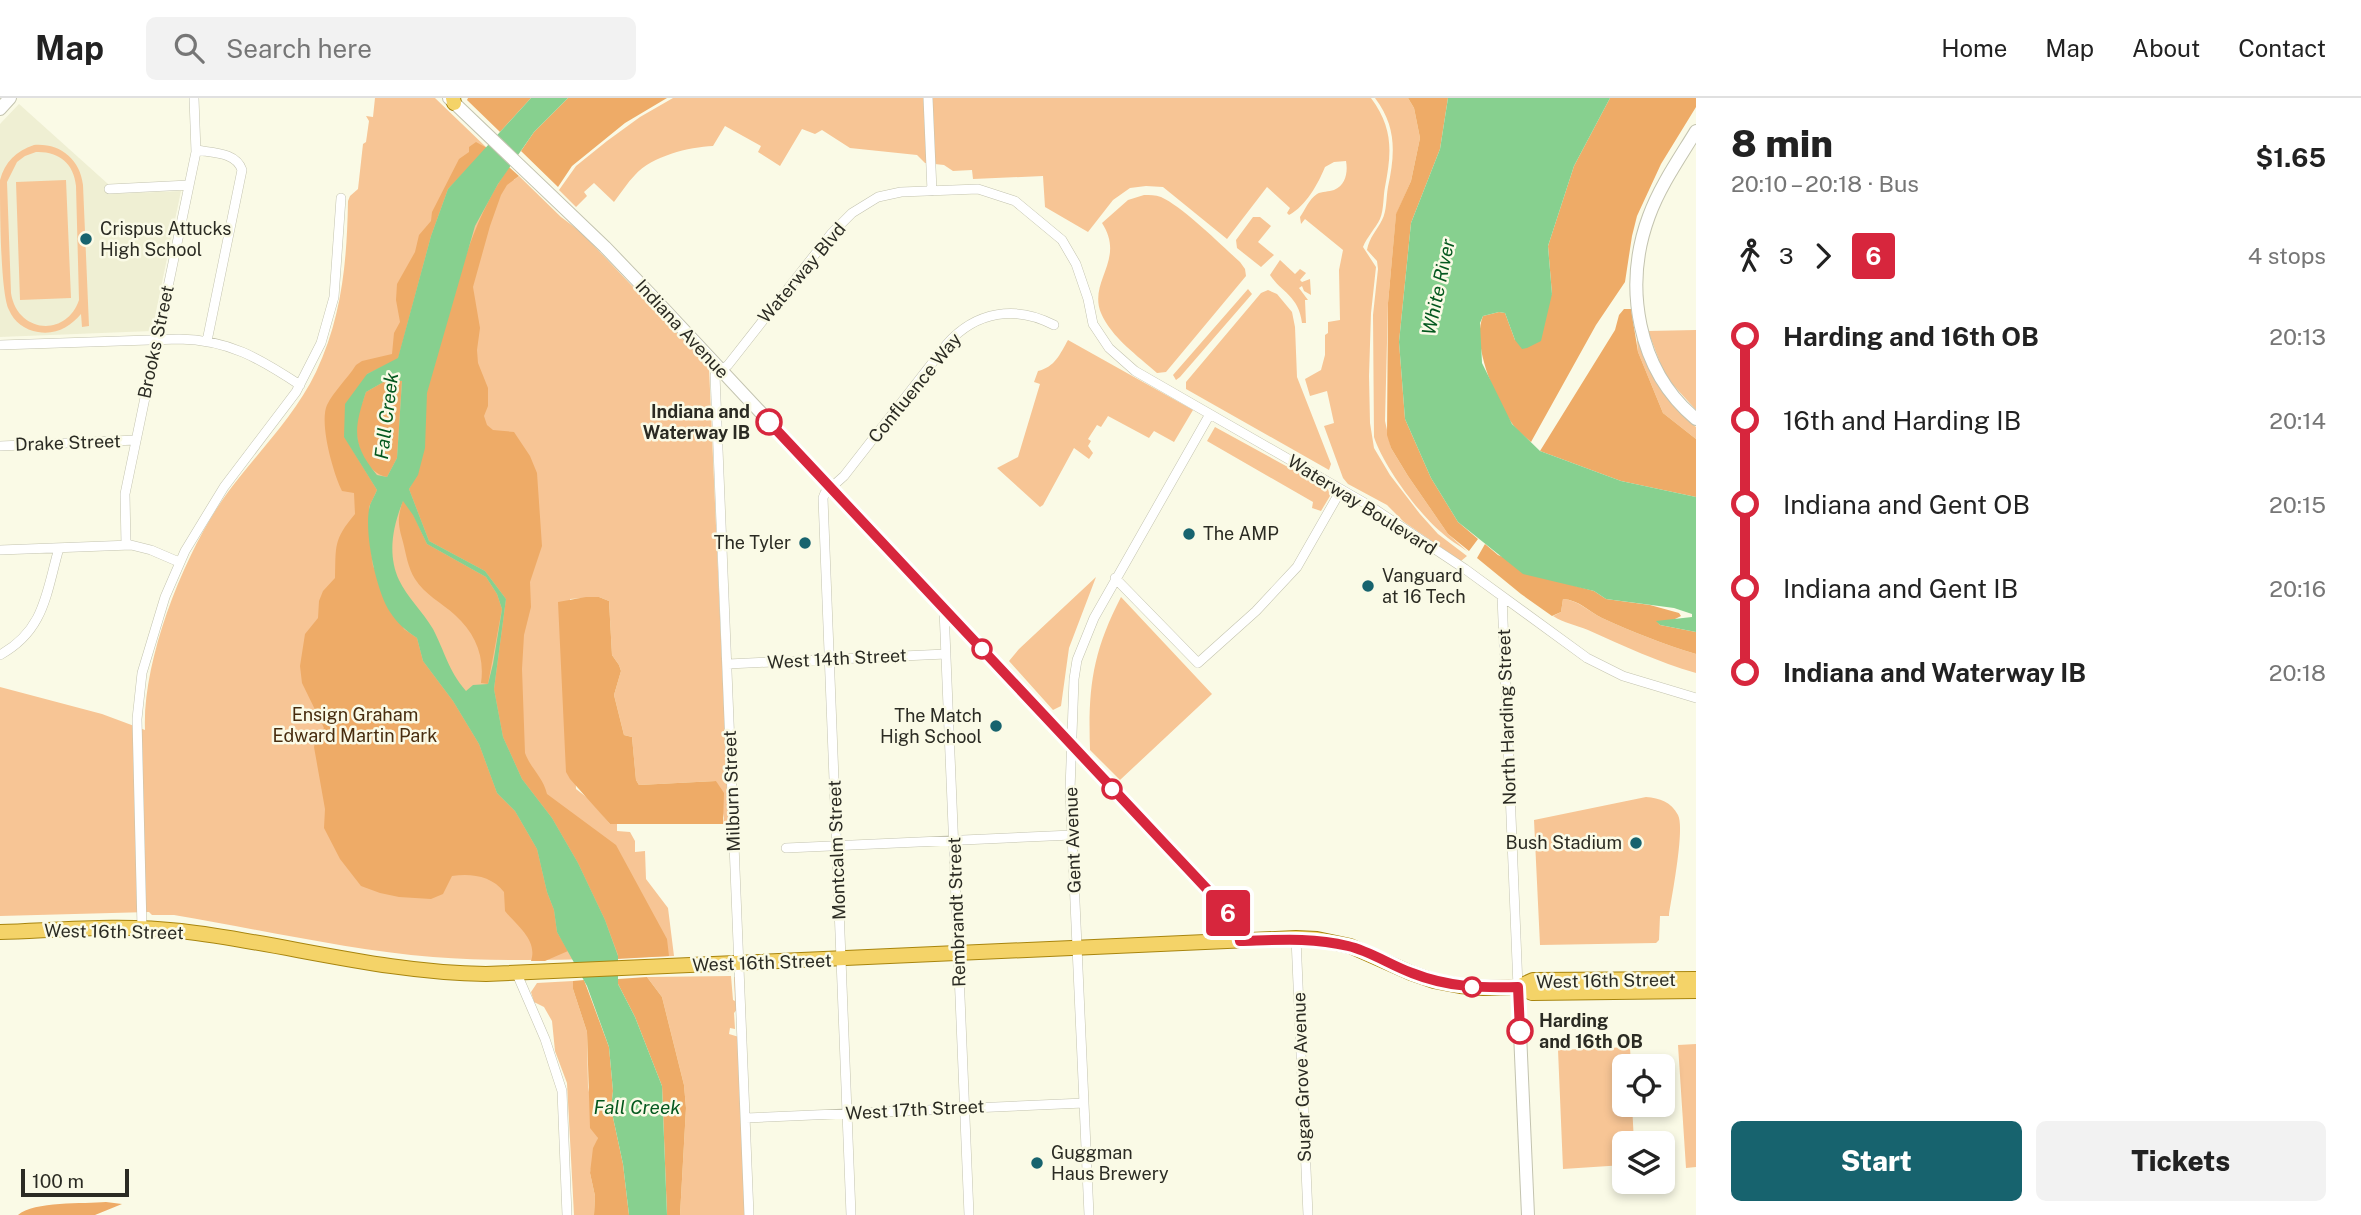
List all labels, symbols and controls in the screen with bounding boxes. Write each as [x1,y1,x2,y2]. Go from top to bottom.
search box [146,17,636,80]
text: Map [35,29,104,67]
icon: search [170,29,208,67]
text: Search here [226,33,372,64]
text: Home [1941,34,2007,62]
text: Map [2045,34,2094,62]
text: About [2132,34,2200,62]
text: Contact [2238,34,2326,62]
text: 8 min [1731,121,1833,166]
text: $1.65 [2255,142,2326,173]
text: 20:10 – 20:18 · Bus [1731,170,1919,197]
place label: Crispus Attucks High School [100,218,231,260]
street label: Waterway Blvd [754,218,850,327]
marker: Crispus Attucks High School [78,231,94,247]
water label: White River [1417,236,1459,337]
icon: walk [1731,237,1769,275]
icon: forward [1804,237,1842,275]
text: 3 [1779,242,1794,269]
text: 6 [1866,242,1881,270]
text: 4 stops [2248,242,2326,269]
street label: Indiana Avenue [631,275,733,382]
street label: Brooks Street [133,283,178,400]
text: Harding and 16th OB [1783,321,2039,352]
text: 20:13 [2269,323,2326,350]
street label: Confluence Way [864,328,966,447]
water label: Fall Creek [370,371,402,461]
place label: Indiana and Waterway IB [643,401,750,443]
text: 16th and Harding IB [1783,405,2021,436]
text: 20:14 [2269,407,2326,434]
marker: Indiana and Waterway IB [756,409,782,435]
street label: Drake Street [15,430,121,455]
street label: Waterway Boulevard [1284,450,1441,559]
text: Indiana and Gent OB [1783,489,2030,520]
text: 20:15 [2269,491,2326,518]
place label: The AMP [1203,523,1279,544]
marker: The AMP [1181,526,1197,542]
place label: The Tyler [714,532,791,553]
marker: The Tyler [797,535,813,551]
place label: Vanguard at 16 Tech [1382,565,1466,607]
text: Indiana and Gent IB [1783,573,2018,604]
text: 20:16 [2269,575,2326,602]
marker: Vanguard at 16 Tech [1360,578,1376,594]
street label: North Harding Street [1493,628,1520,806]
unlabelled marker [972,639,992,659]
street label: West 14th Street [767,644,907,673]
text: Indiana and Waterway IB [1783,657,2086,688]
text: 20:18 [2269,659,2326,686]
park label: Ensign Graham Edward Martin Park [273,704,437,746]
place label: The Match High School [880,705,982,747]
marker: The Match High School [988,718,1004,734]
street label: Milburn Street [719,730,744,852]
unlabelled marker [1102,779,1122,799]
street label: Montcalm Street [824,780,849,920]
street label: Gent Avenue [1060,786,1085,894]
place label: Bush Stadium [1506,832,1622,853]
marker: Bush Stadium [1628,835,1644,851]
street label: Rembrandt Street [943,837,970,987]
line badge: 6 [1205,890,1251,936]
text: 6 [1220,899,1236,927]
street label: West 16th Street [44,920,184,943]
street label: West 16th Street [692,950,832,975]
street label: West 16th Street [1536,969,1676,992]
unlabelled marker [1462,977,1482,997]
street label: Sugar Grove Avenue [1288,992,1315,1162]
place label: Harding and 16th OB [1539,1010,1643,1052]
marker: Harding and 16th OB [1507,1018,1533,1044]
map controls [1612,1054,1675,1194]
button: locate [1612,1054,1675,1117]
street label: West 17th Street [845,1095,985,1124]
water label: Fall Creek [593,1096,681,1118]
button: Start [1731,1121,2022,1201]
button: Tickets [2036,1121,2326,1201]
button: layers [1612,1131,1675,1194]
place label: Guggman Haus Brewery [1051,1142,1169,1184]
marker: Guggman Haus Brewery [1029,1155,1045,1171]
scale bar [21,1166,130,1198]
text: 100 m [32,1170,84,1192]

